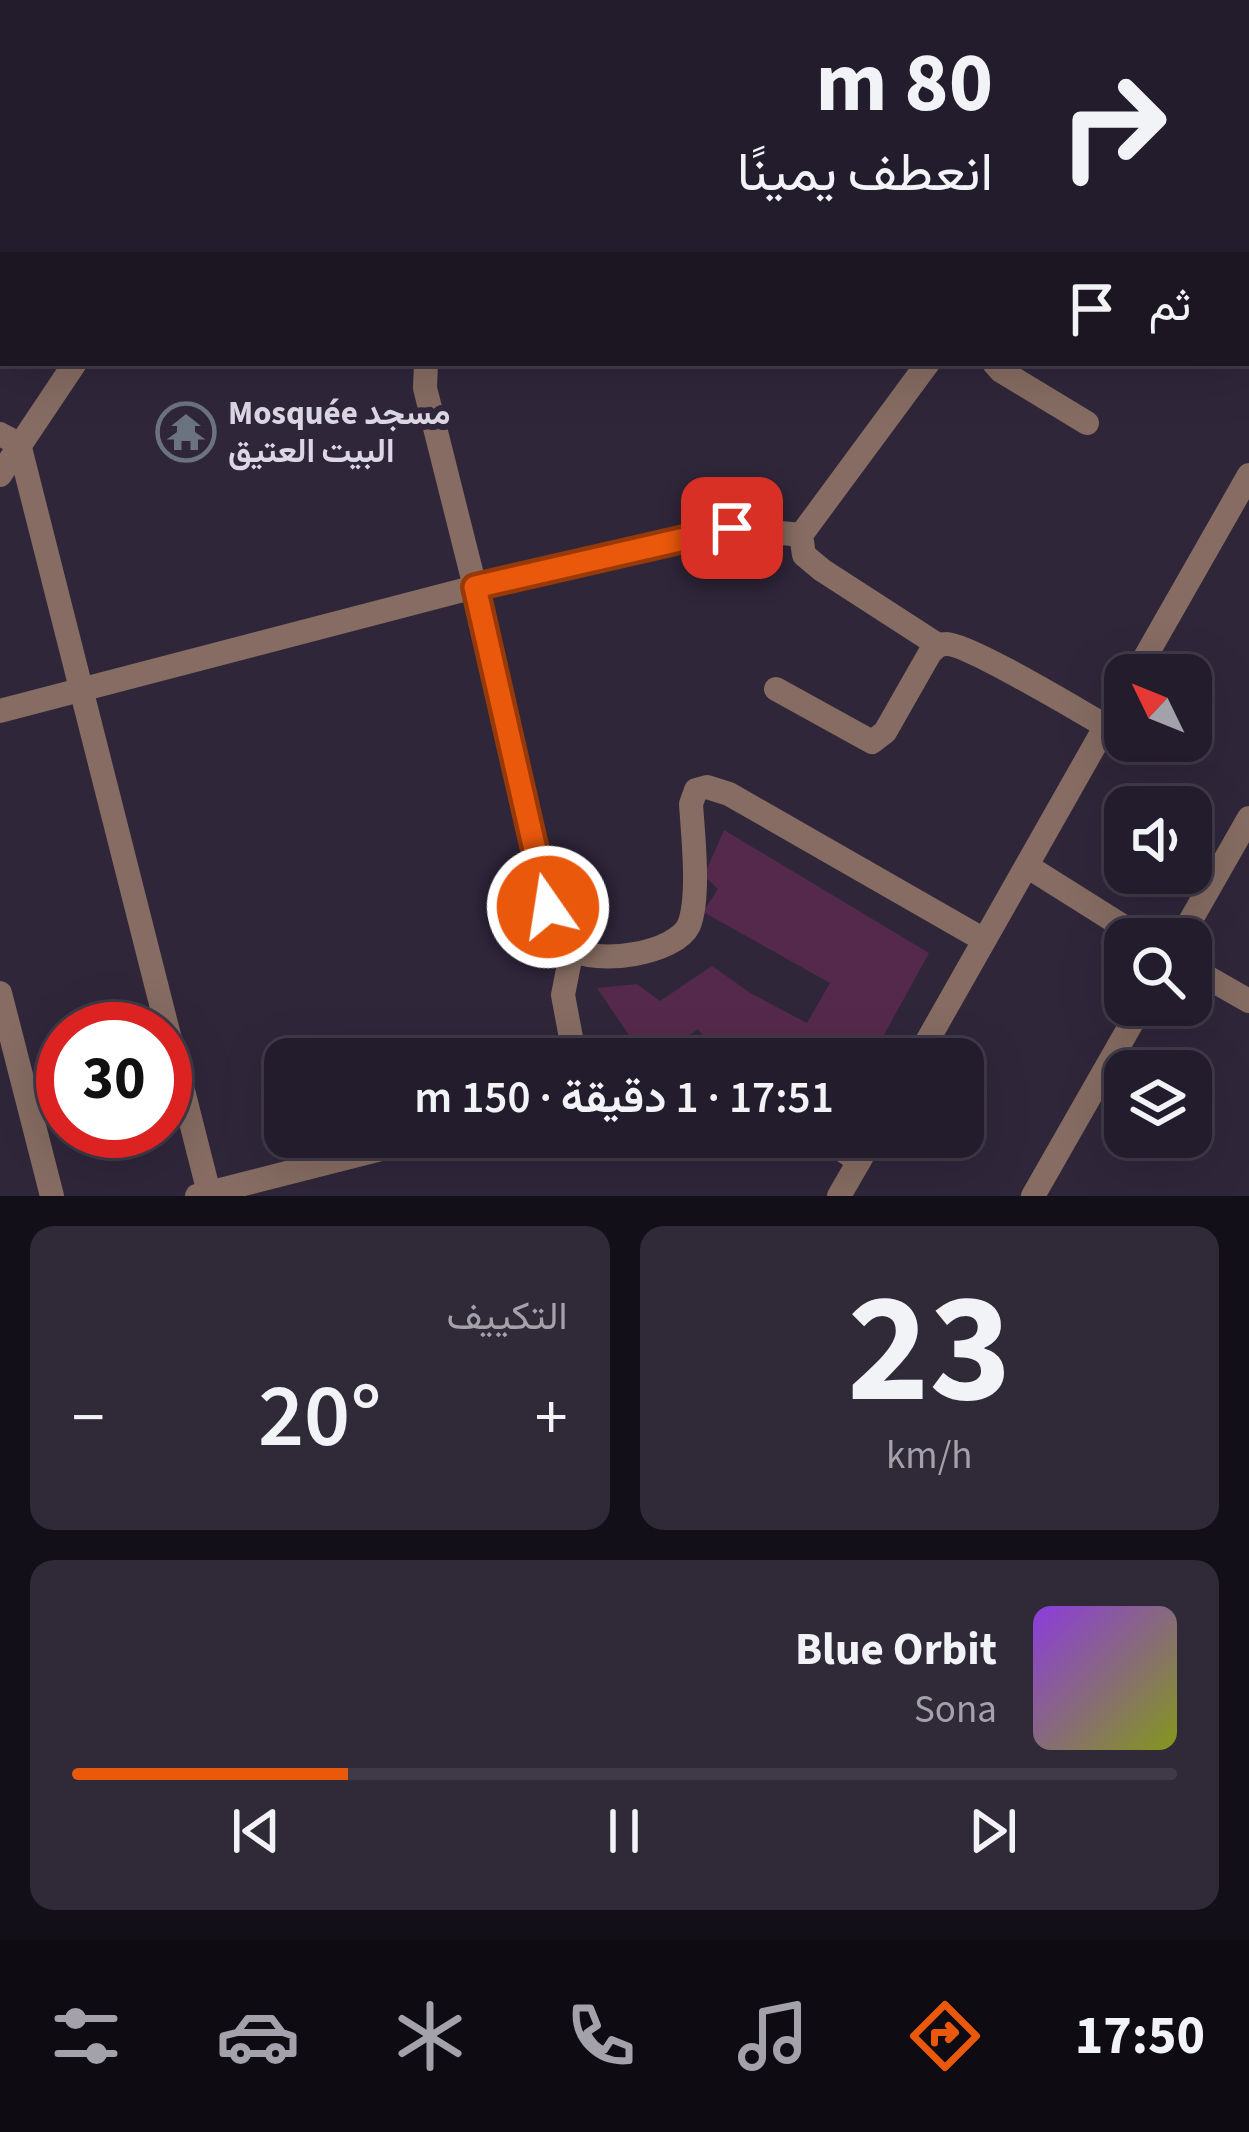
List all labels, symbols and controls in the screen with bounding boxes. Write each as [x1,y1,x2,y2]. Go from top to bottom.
text: 80 m [815,24,993,144]
icon: right [1035,48,1191,204]
text: انعطف يمينًا [737,135,993,212]
text: ثم [1149,274,1191,338]
icon: arrive [1059,276,1125,342]
place label: Mosquée مسجد البيت العتيق [228,390,451,475]
temple icon: Mosquée مسجد البيت العتيق [155,401,217,463]
pin [681,477,783,579]
icon: arrive [699,495,765,561]
north arrow [1104,654,1212,762]
map controls [1104,654,1212,1158]
button: sound [1104,786,1212,894]
position arrow [485,844,611,970]
button: search [1104,918,1212,1026]
speed limit sign: 30 [36,1002,192,1158]
button: layers [1104,1050,1212,1158]
text: 17:51 · 1 دقيقة · 150 m [414,1066,834,1130]
text: 23 [847,1239,1012,1461]
text: التكييف [447,1289,568,1345]
text: 20° [258,1353,382,1481]
text: − [72,1371,105,1465]
text: + [535,1371,567,1465]
text: km/h [886,1428,973,1484]
text: Blue Orbit [795,1618,997,1682]
text: Sona [914,1682,997,1738]
icon: previous [223,1798,289,1864]
icon: pause [591,1798,657,1864]
icon: next [960,1798,1026,1864]
icon: filters [44,1994,128,2078]
icon: car [216,1994,300,2078]
icon: climate [388,1994,472,2078]
icon: phone [559,1994,643,2078]
icon: music [731,1994,815,2078]
icon: directions [903,1994,987,2078]
text: 17:50 [1075,1998,1205,2075]

